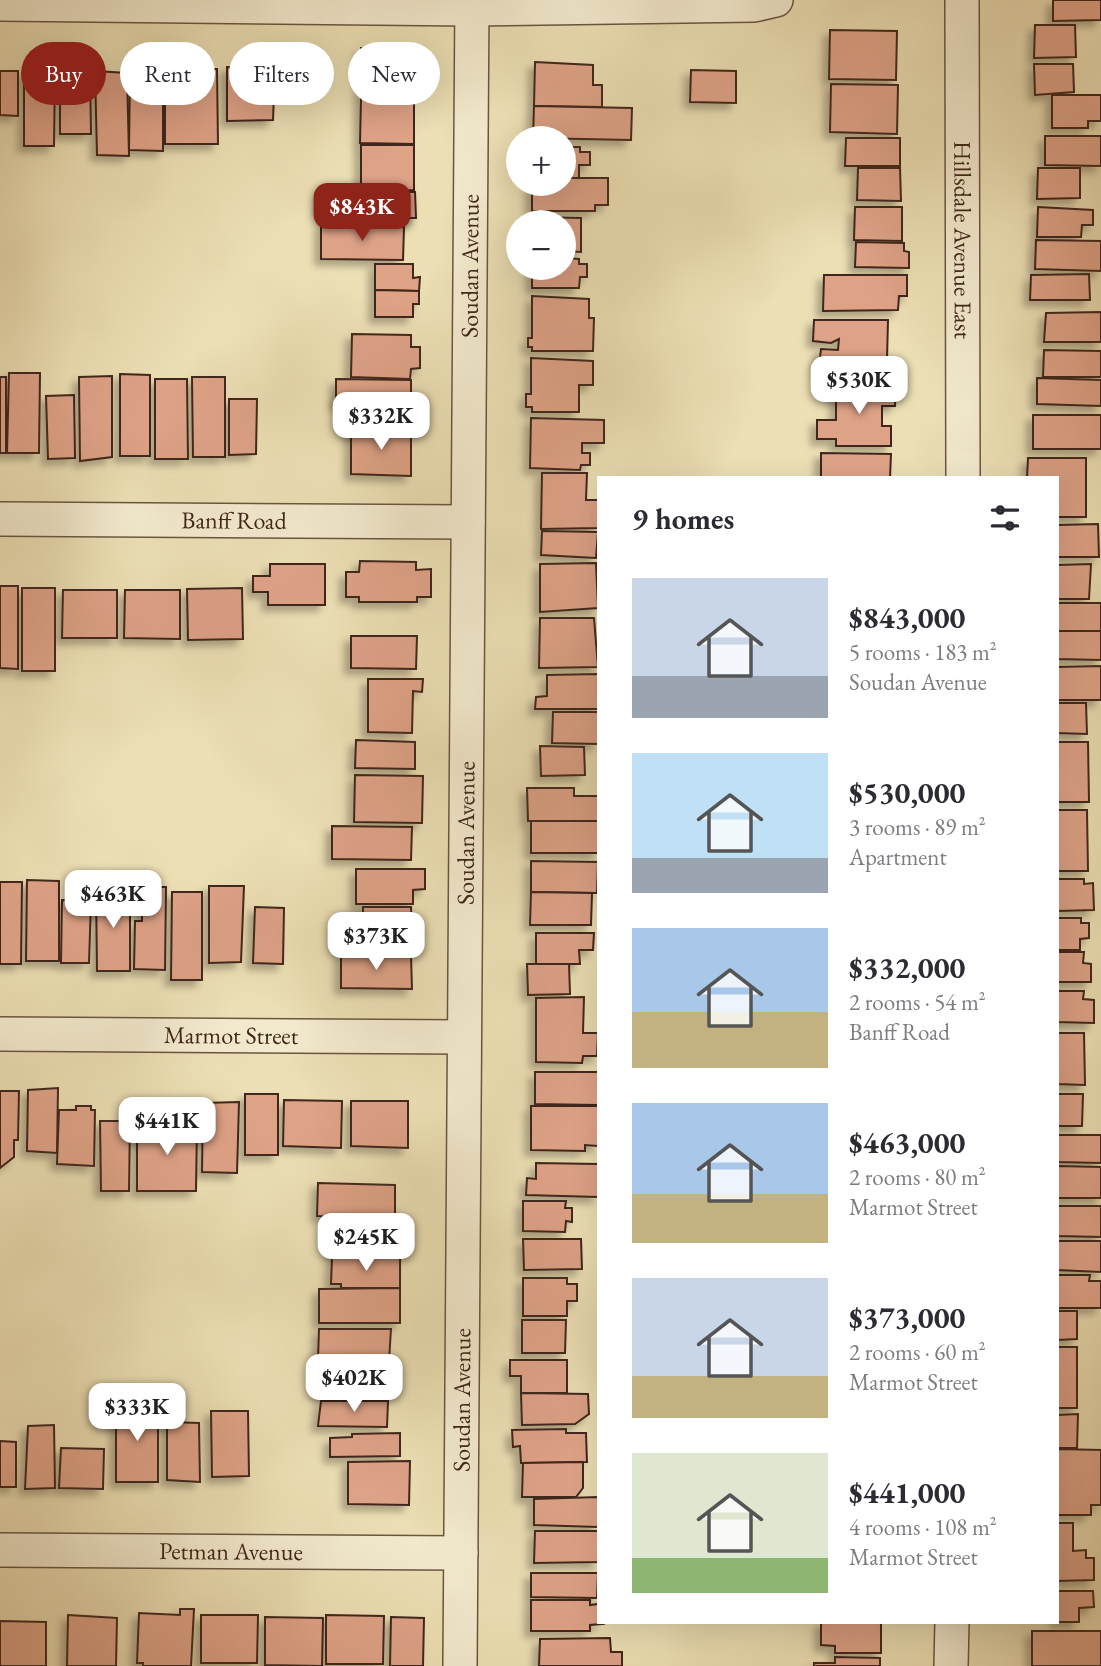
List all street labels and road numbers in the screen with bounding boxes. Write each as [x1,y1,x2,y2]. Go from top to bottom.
street label: Hillsdale Avenue East [947,141,979,339]
street label: Soudan Avenue [454,194,486,338]
street label: Banff Road [181,504,288,536]
street label: Soudan Avenue [449,761,482,905]
street label: Marmot Street [164,1019,299,1051]
street label: Soudan Avenue [445,1328,477,1472]
street label: Petman Avenue [159,1535,303,1567]

